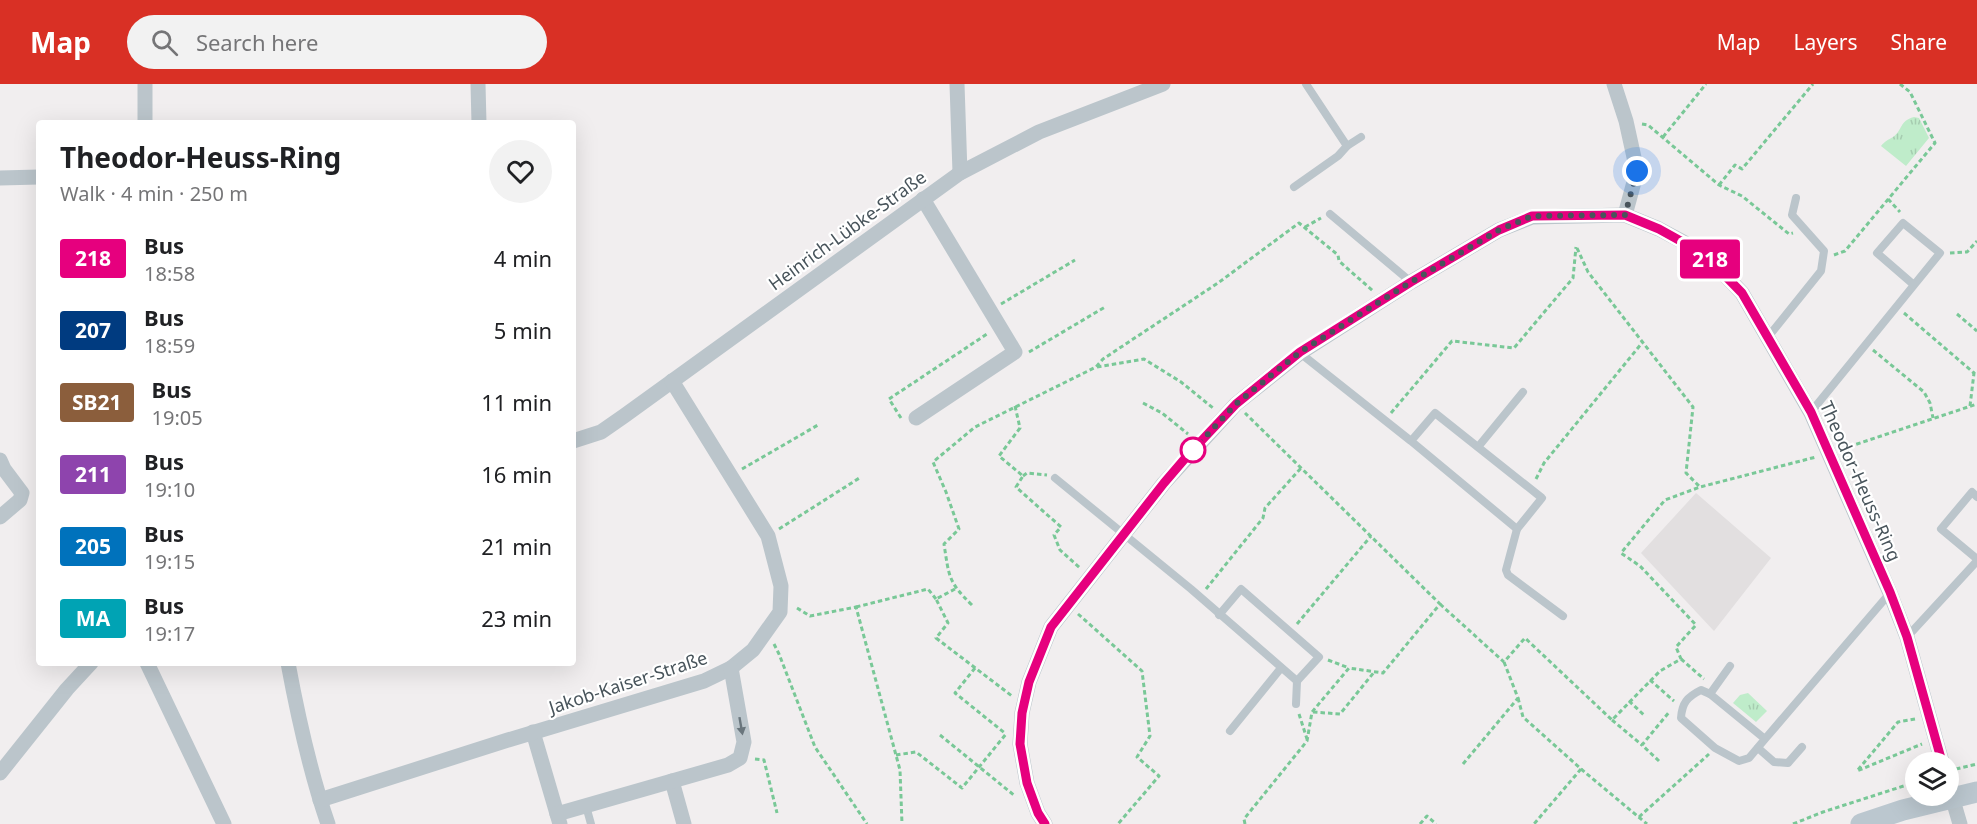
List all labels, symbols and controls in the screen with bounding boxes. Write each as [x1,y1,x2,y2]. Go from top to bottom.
search box [127,15,547,69]
text: Map [30,23,91,61]
icon: search [148,26,181,59]
text: Search here [196,27,318,57]
text: Map [1717,28,1761,56]
text: Layers [1794,28,1858,56]
text: Share [1891,28,1947,56]
text: Theodor-Heuss-Ring [60,138,341,176]
button: heart [489,140,552,203]
your location [1622,156,1652,186]
street label: Heinrich-Lübke-Straße [763,165,931,295]
text: Walk · 4 min · 250 m [60,180,248,207]
text: Bus [144,230,184,260]
line badge: 218 [1676,240,1744,279]
text: 4 min [494,243,552,273]
text: 218 [75,244,111,272]
text: 218 [1692,245,1728,273]
text: 18:58 [144,260,195,287]
text: Bus [144,302,184,332]
text: 5 min [494,315,552,345]
text: 207 [75,316,111,344]
text: 18:59 [144,332,195,359]
text: Bus [152,374,192,404]
text: 11 min [481,387,552,417]
text: SB21 [72,388,122,416]
street label: Theodor-Heuss-Ring [1815,397,1907,565]
text: 19:05 [152,404,203,431]
unlabelled marker [1180,437,1206,463]
text: Bus [144,446,184,476]
text: 16 min [481,459,552,489]
text: 211 [75,460,111,488]
text: 19:10 [144,476,195,503]
text: Bus [144,518,184,548]
text: 21 min [481,531,552,561]
text: 205 [75,532,111,560]
text: 19:15 [144,548,195,575]
text: Bus [144,590,184,620]
text: 23 min [481,603,552,633]
text: MA [76,604,110,632]
text: 19:17 [144,620,195,647]
street label: Jakob-Kaiser-Straße [544,645,710,720]
one-way arrow [737,717,746,736]
map controls [1905,752,1959,806]
button: layers [1905,752,1959,806]

